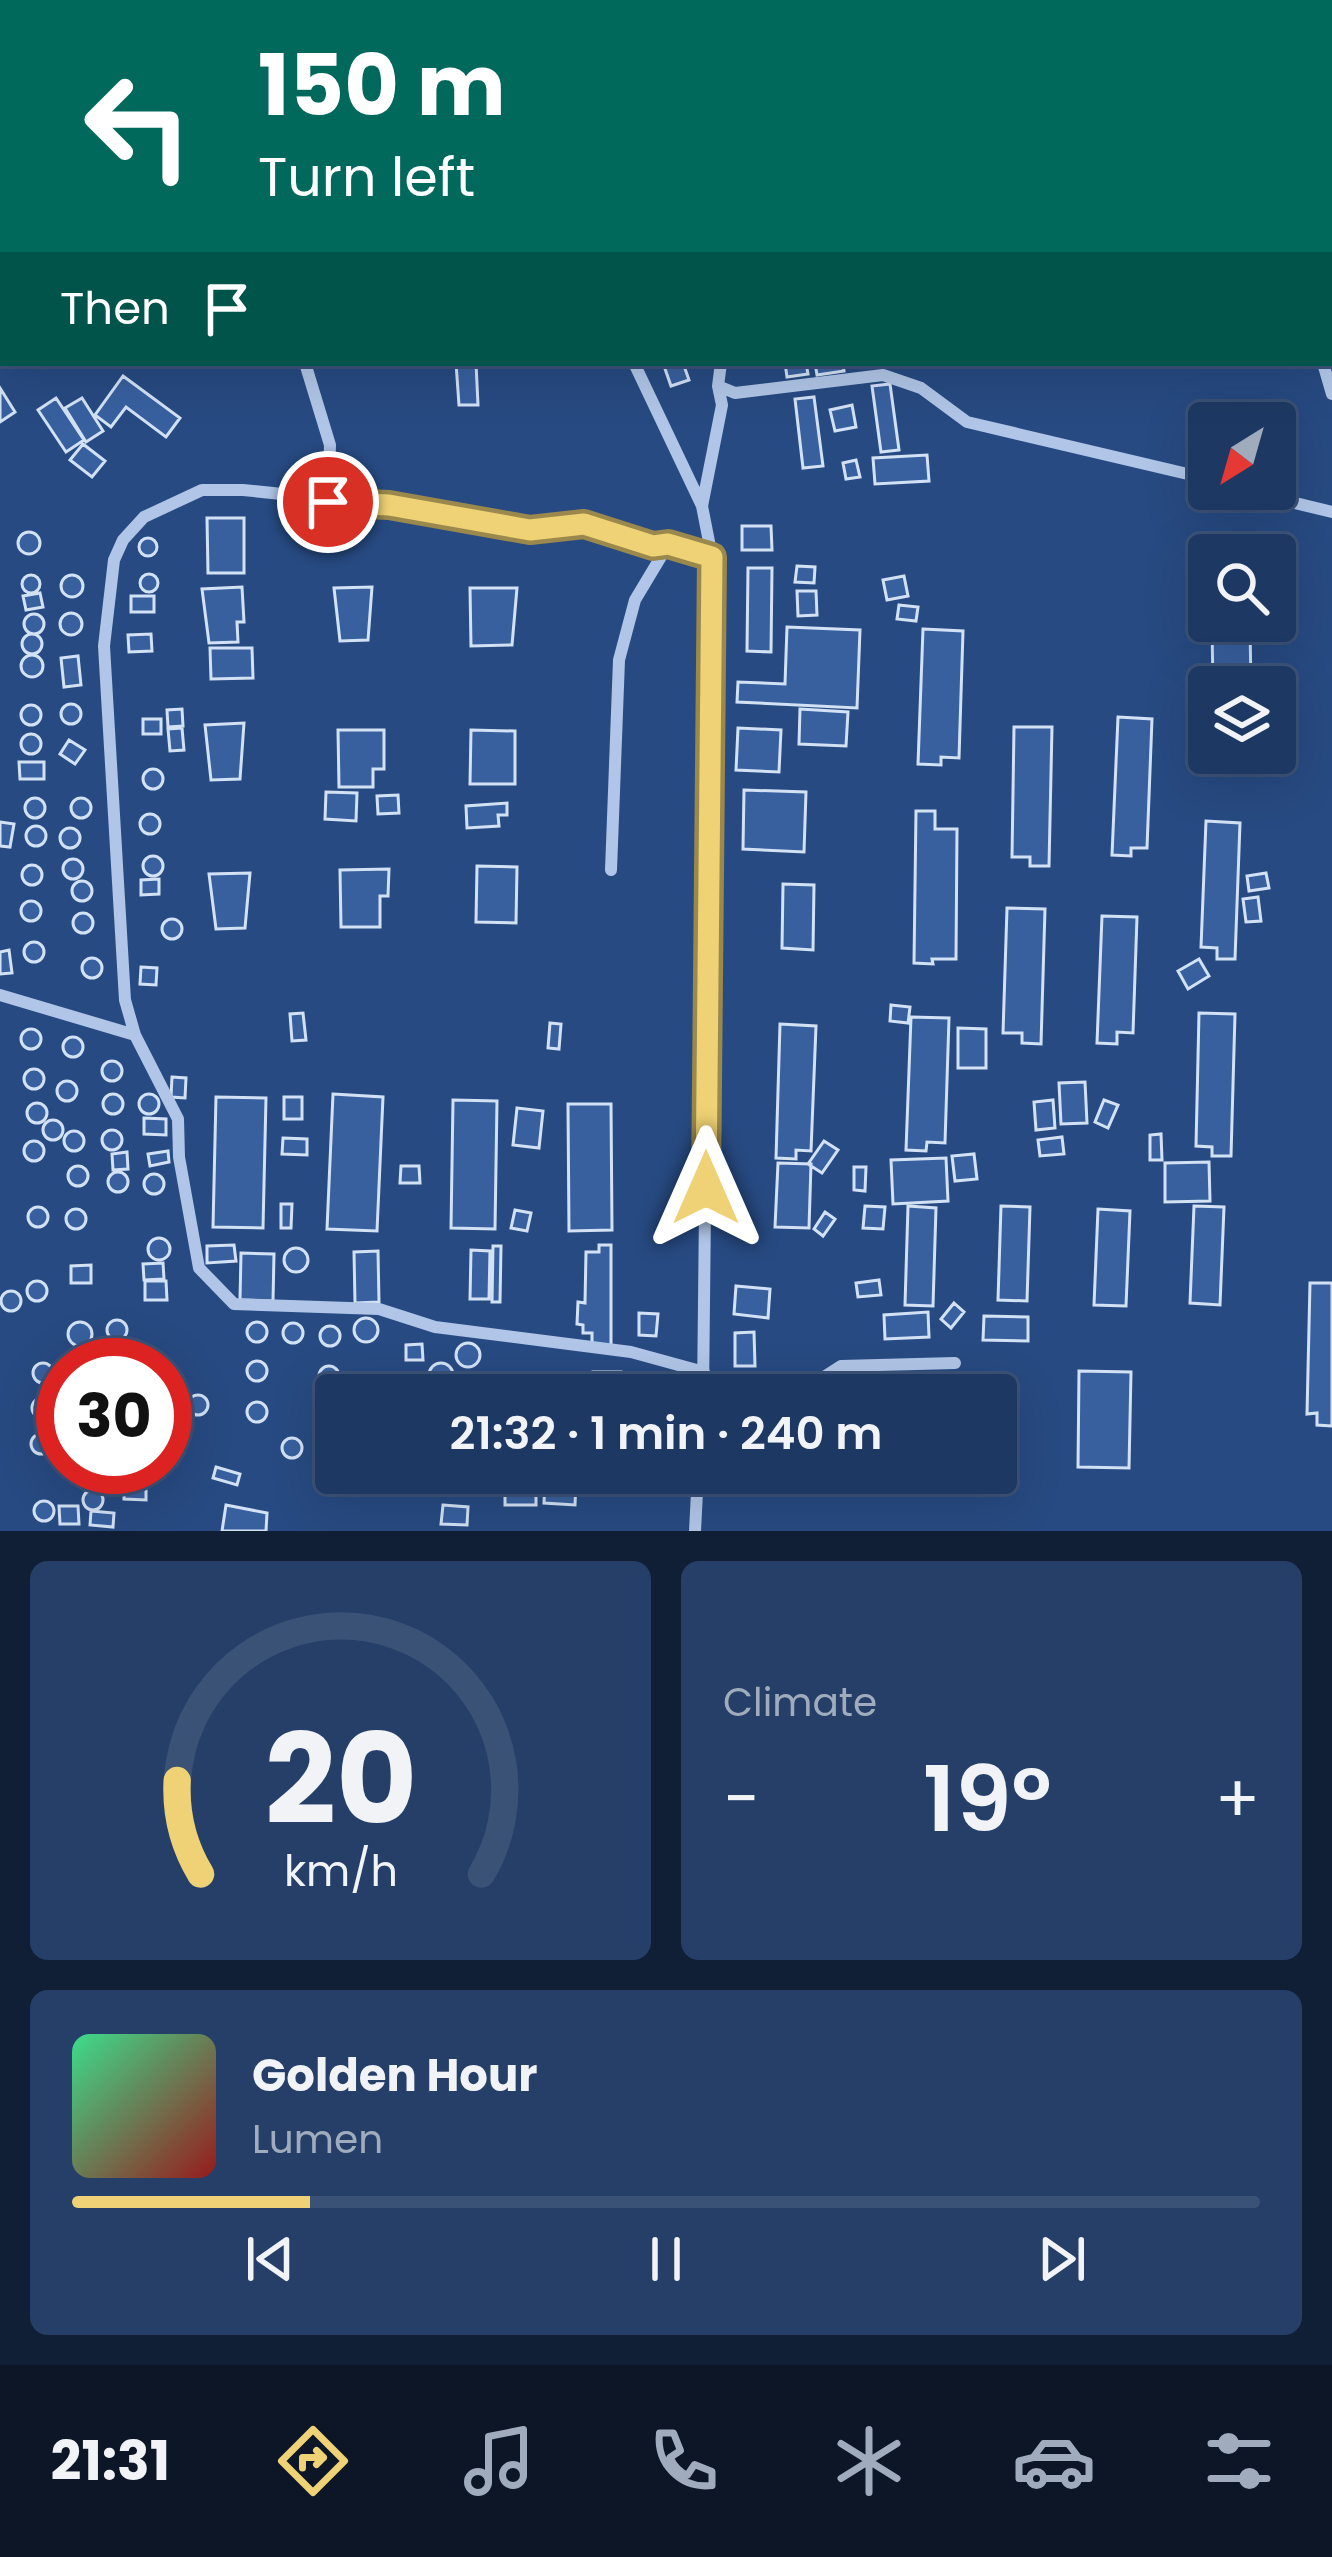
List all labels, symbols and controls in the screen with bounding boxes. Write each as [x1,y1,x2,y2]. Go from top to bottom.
text: 150 m [258,27,506,144]
icon: left [60,48,216,204]
text: Turn left [258,139,475,215]
icon: arrive [194,276,260,342]
text: Then [60,277,170,340]
north arrow [1188,402,1296,510]
map controls [1188,402,1296,774]
pin [277,451,379,553]
icon: arrive [295,469,361,535]
button: search [1188,534,1296,642]
button: layers [1188,666,1296,774]
position arrow [643,1125,769,1251]
speed limit sign: 30 [36,1338,192,1494]
text: 21:32 · 1 min · 240 m [450,1402,882,1465]
text: Climate [723,1675,877,1730]
text: 20 [264,1692,417,1867]
text: 19° [923,1736,1052,1863]
text: − [723,1753,759,1845]
text: + [1215,1753,1260,1845]
text: km/h [283,1840,398,1900]
text: Golden Hour [252,2044,538,2107]
text: Lumen [252,2112,383,2167]
icon: previous [237,2226,303,2292]
icon: pause [633,2226,699,2292]
icon: next [1029,2226,1095,2292]
icon: directions [271,2419,355,2503]
icon: music [457,2419,541,2503]
icon: phone [642,2419,726,2503]
icon: climate [827,2419,911,2503]
icon: car [1012,2419,1096,2503]
icon: filters [1197,2419,1281,2503]
text: 21:31 [51,2423,170,2499]

